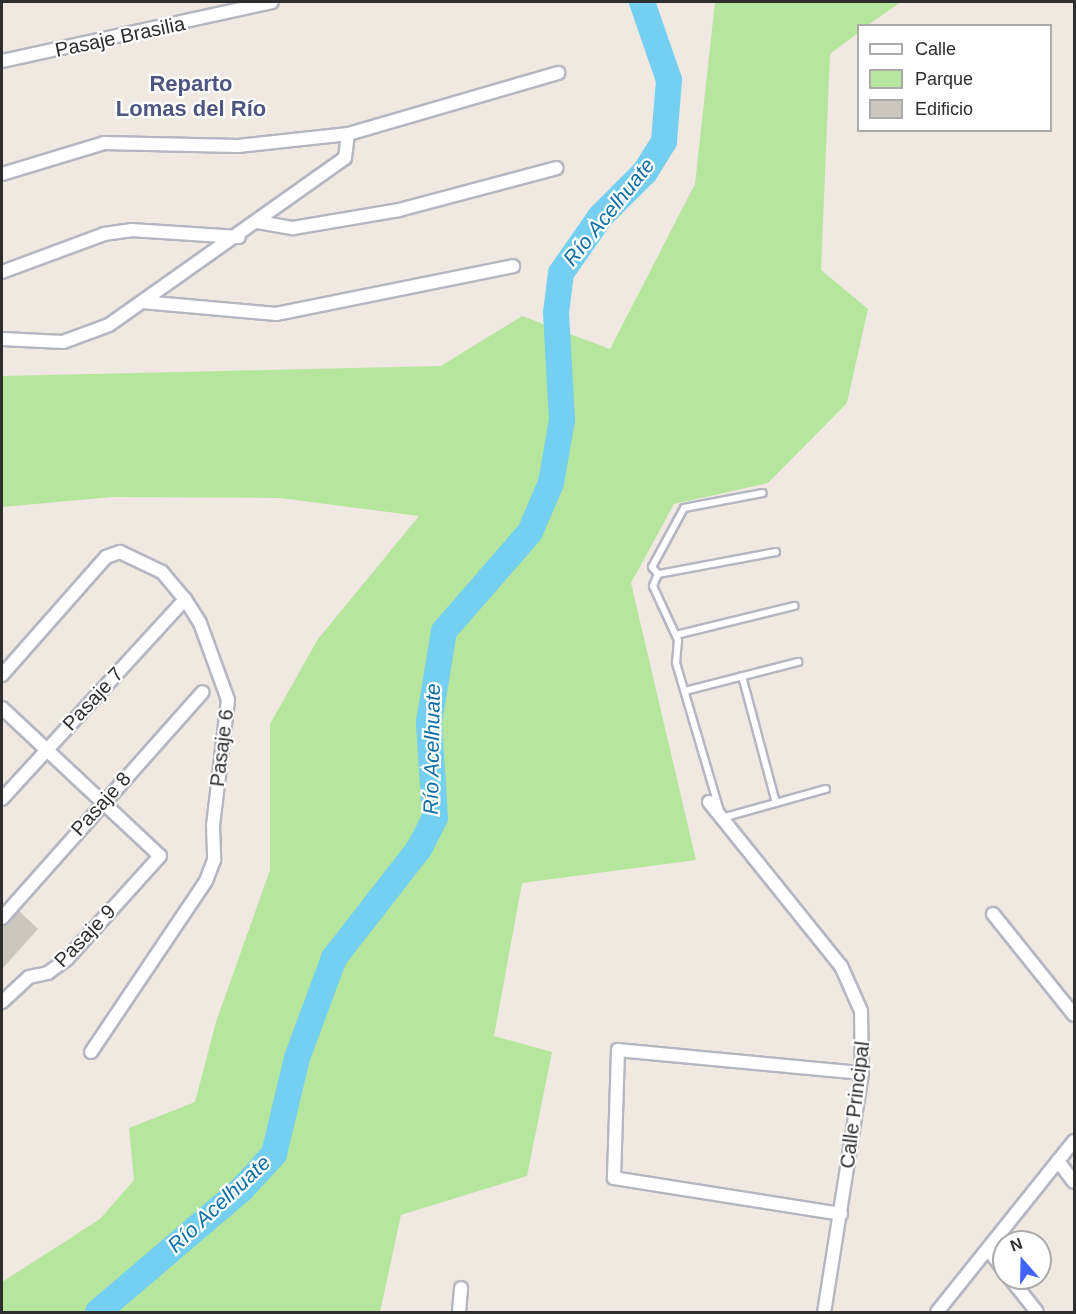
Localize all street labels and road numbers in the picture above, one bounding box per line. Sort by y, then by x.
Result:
street label: Pasaje Brasilia [53,12,187,62]
street label: Pasaje 7 [58,662,128,736]
street label: Pasaje 6 [205,708,239,788]
street label: Pasaje 8 [66,767,136,841]
street label: Pasaje 9 [49,900,121,972]
street label: Calle Principal [835,1040,875,1170]

